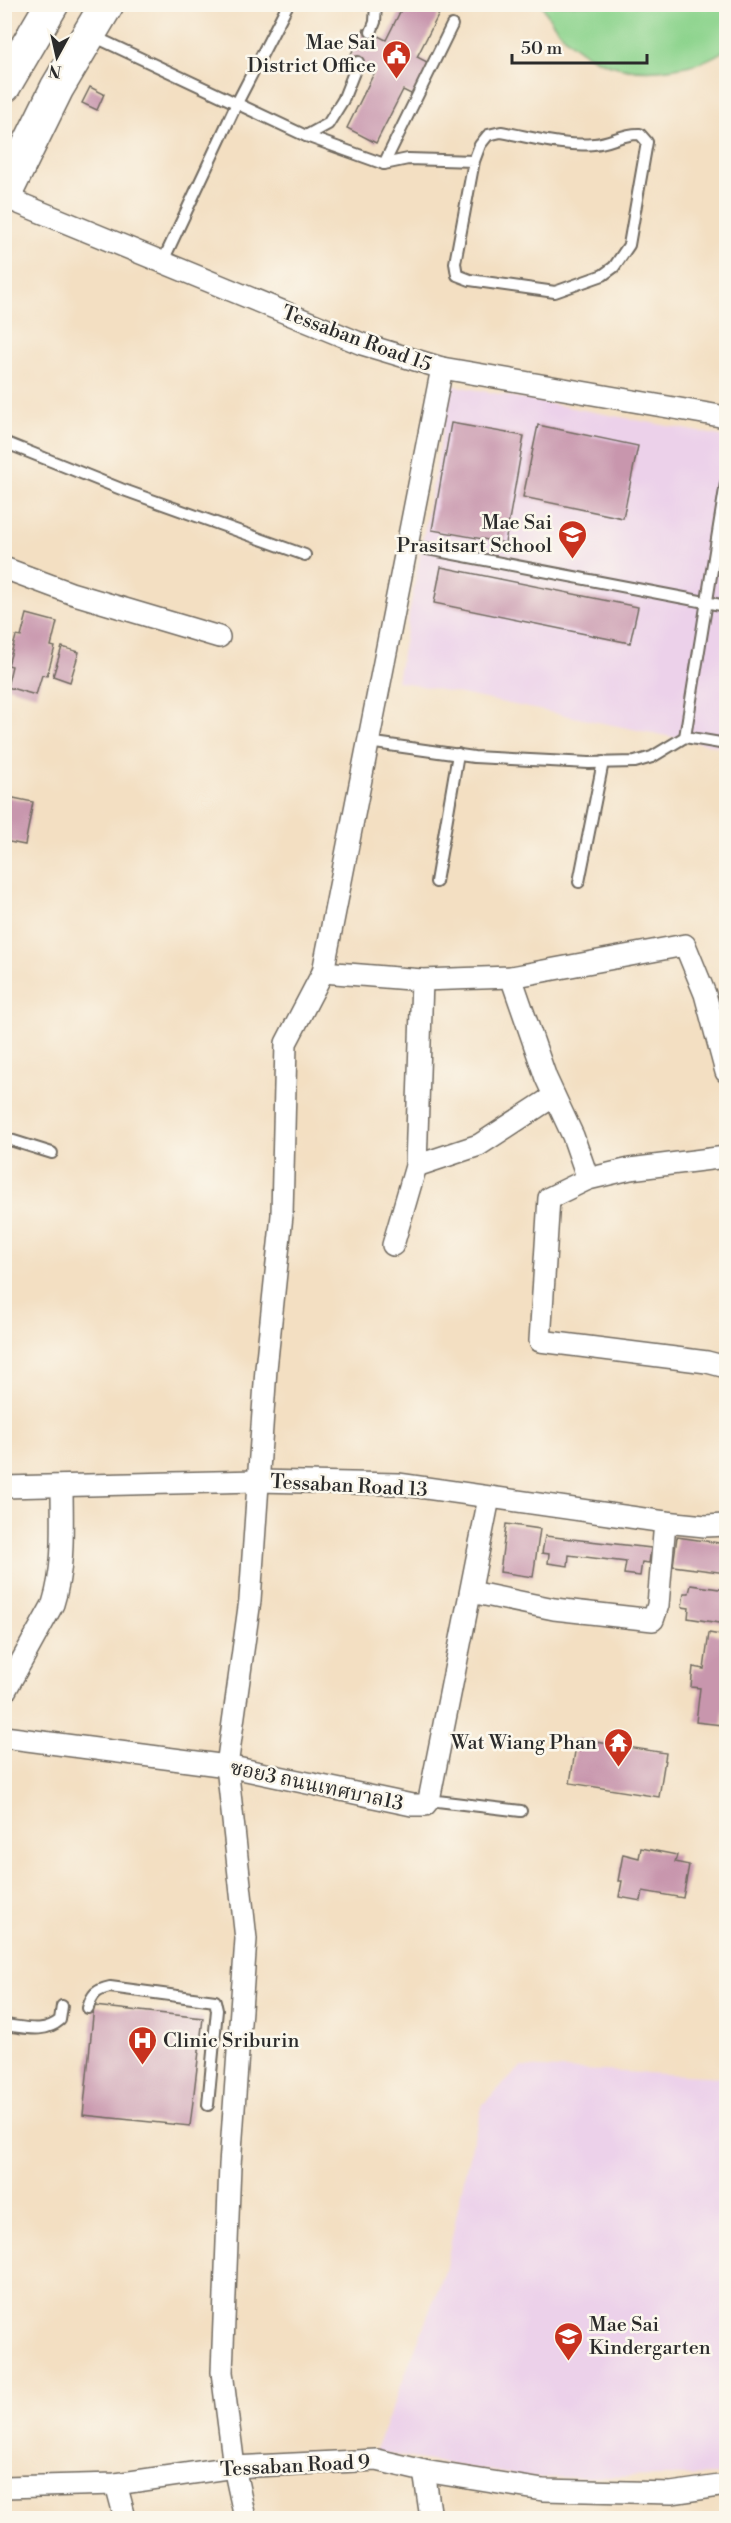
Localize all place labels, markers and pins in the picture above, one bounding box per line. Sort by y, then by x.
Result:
place label: Mae Sai District Office [247,31,376,79]
public building icon: Mae Sai District Office [381,38,413,80]
place label: Mae Sai Prasitsart School [396,511,552,559]
school or university icon: Mae Sai Prasitsart School [557,518,589,560]
temple icon: Wat Wiang Phan [602,1726,634,1768]
place label: Wat Wiang Phan [450,1731,597,1756]
hospital icon: Clinic Sriburin [126,2024,158,2066]
place label: Clinic Sriburin [163,2029,300,2054]
place label: Mae Sai Kindergarten [589,2313,711,2361]
school or university icon: Mae Sai Kindergarten [552,2320,584,2362]

